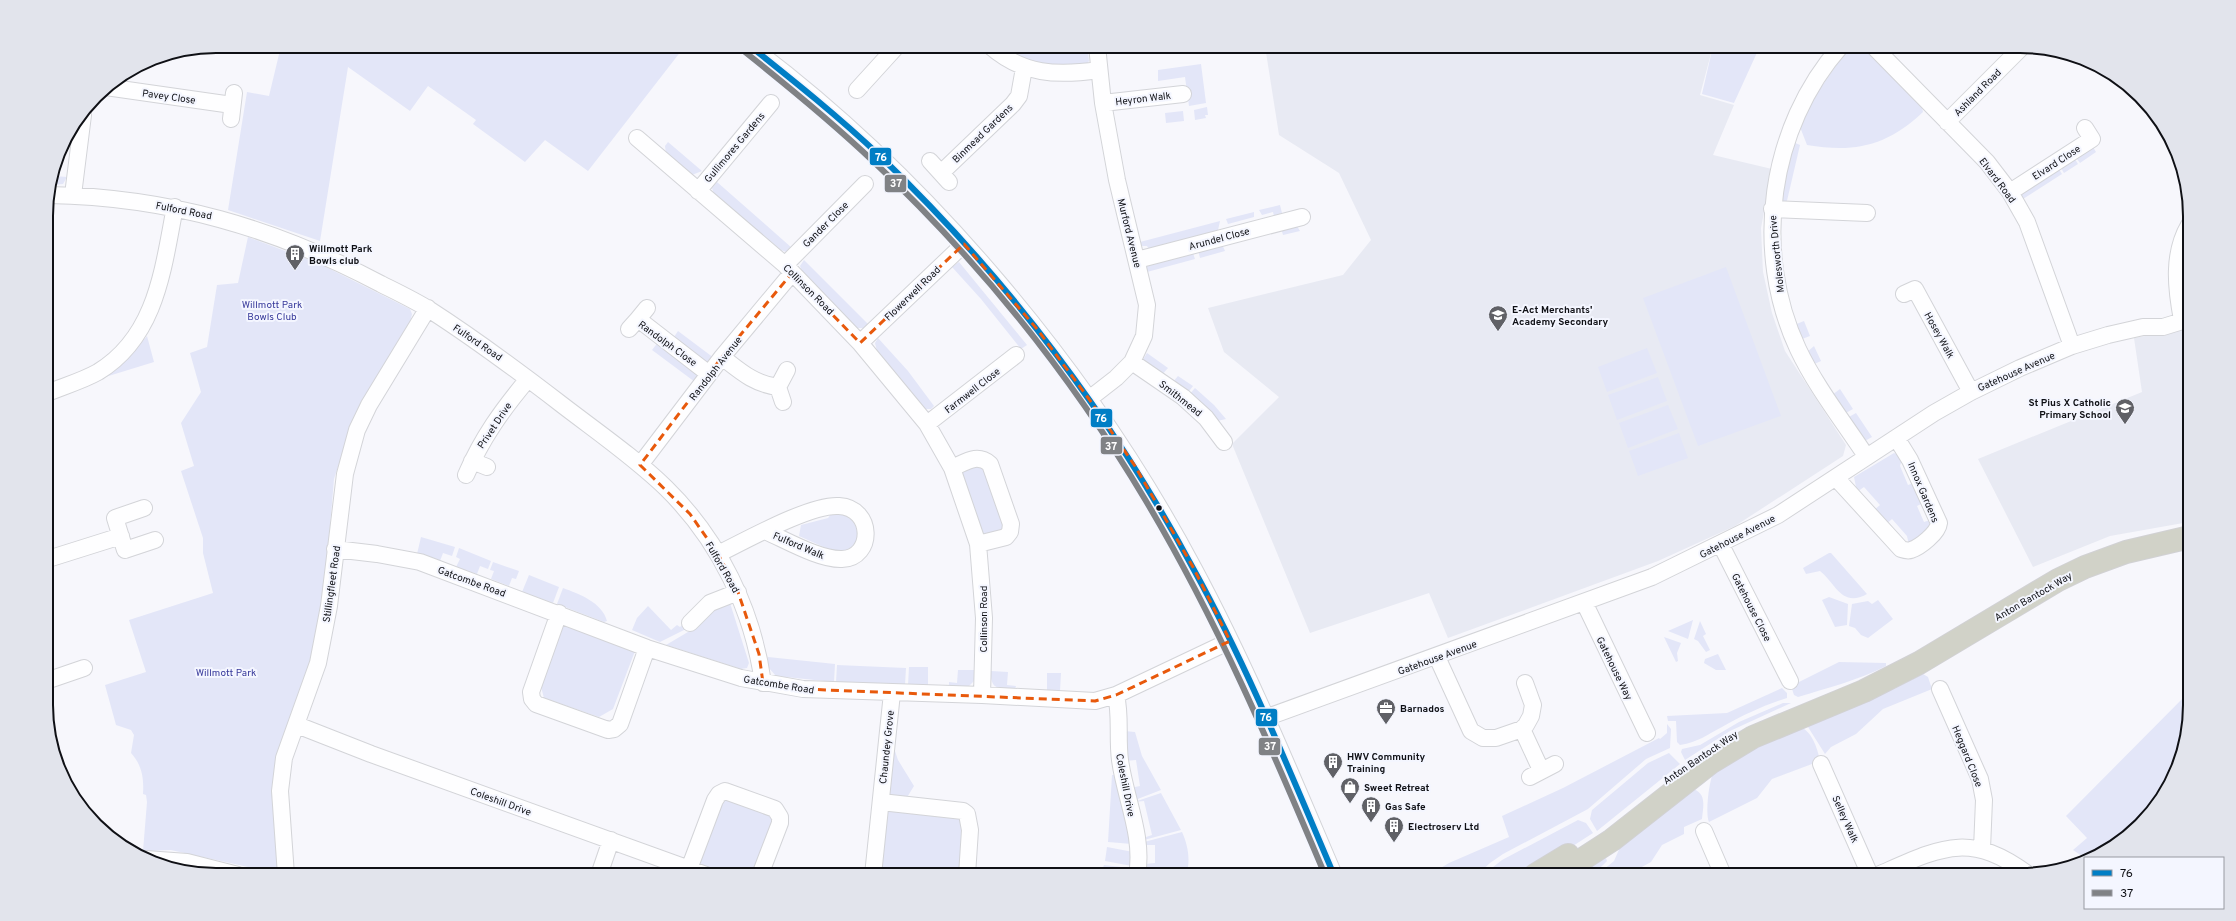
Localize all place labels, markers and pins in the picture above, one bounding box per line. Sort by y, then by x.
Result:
building icon: Willmott Park Bowls club [284,243,306,271]
place label: Willmott Park Bowls club [309,243,373,268]
school or university icon: E-Act Merchants' Academy Secondary [1487,304,1509,332]
place label: E-Act Merchants' Academy Secondary [1512,304,1609,329]
place label: St Pius X Catholic Primary School [2028,397,2111,422]
school or university icon: St Pius X Catholic Primary School [2114,397,2136,425]
unlabelled marker [1154,503,1164,513]
office icon: Barnados [1375,697,1397,725]
place label: Barnados [1400,703,1445,716]
building icon: HWV Community Training [1322,751,1344,779]
place label: HWV Community Training [1347,751,1425,776]
shop icon: Sweet Retreat [1339,776,1361,804]
place label: Sweet Retreat [1364,782,1429,795]
building icon: Gas Safe [1360,795,1382,823]
place label: Gas Safe [1385,801,1426,814]
building icon: Electroserv Ltd [1383,815,1405,843]
place label: Electroserv Ltd [1408,821,1479,834]

